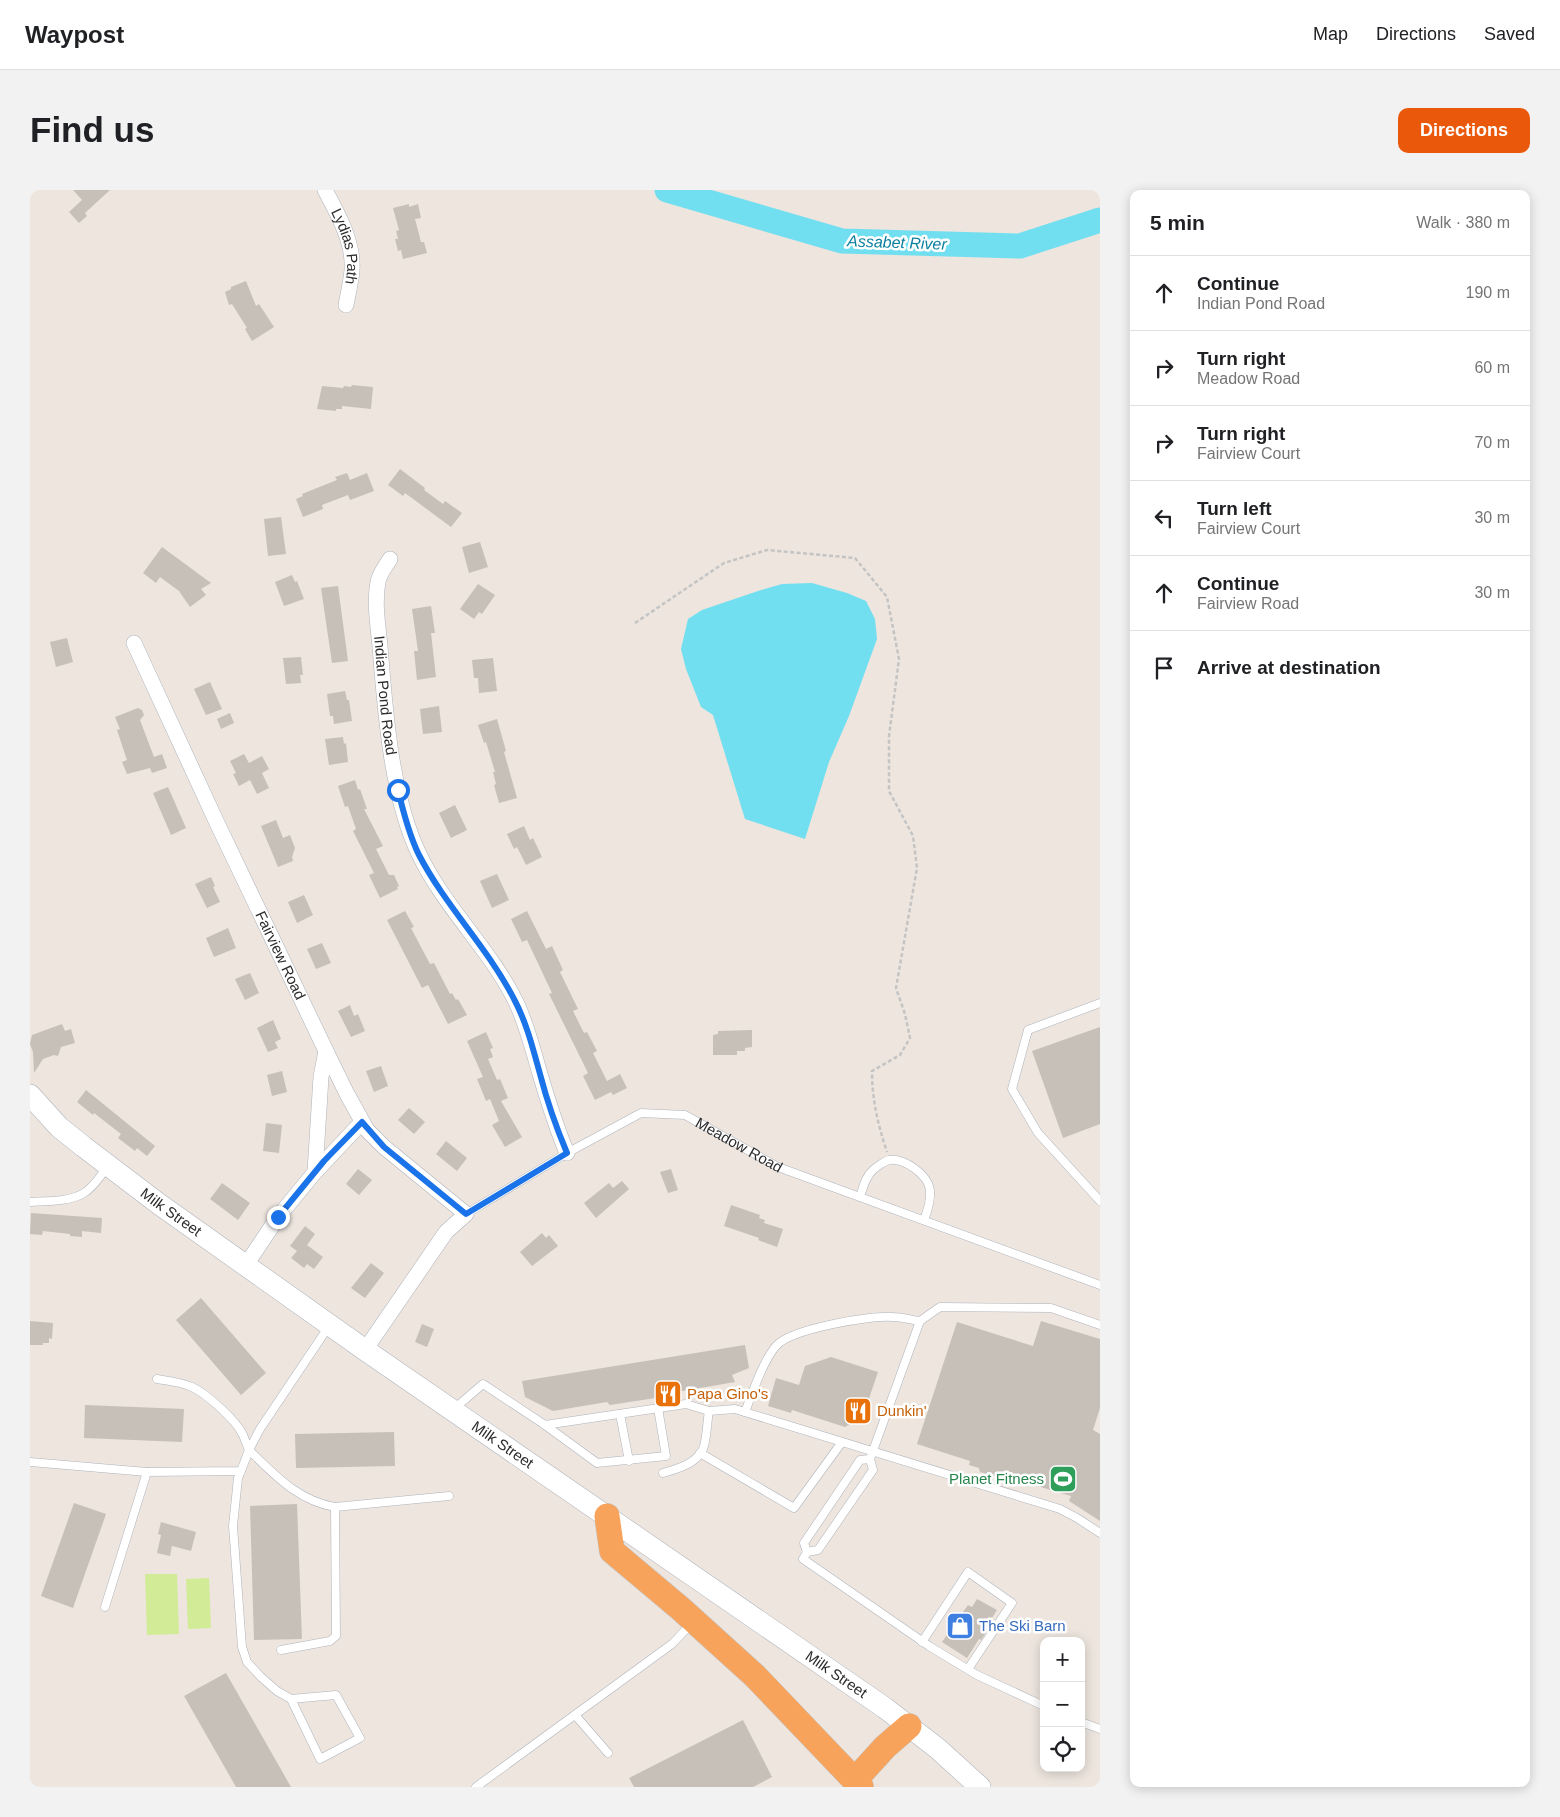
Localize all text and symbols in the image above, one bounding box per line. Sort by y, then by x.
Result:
text: Waypost [25,21,124,48]
text: Map [1313,24,1348,44]
text: Directions [1376,24,1456,44]
text: Saved [1484,24,1535,44]
button: Directions [1398,108,1530,153]
text: Find us [30,110,154,149]
street label: Lydias Path [328,206,361,286]
text: 5 min [1150,211,1205,234]
text: Walk · 380 m [1416,214,1510,231]
water label: Assabet River [846,232,948,253]
text: Continue [1197,273,1279,294]
icon: ahead [1150,279,1178,307]
text: 190 m [1466,284,1510,301]
text: Indian Pond Road [1197,295,1325,312]
text: Turn right [1197,348,1285,369]
icon: right [1150,354,1178,382]
text: 60 m [1474,359,1510,376]
text: Meadow Road [1197,370,1300,387]
text: Turn right [1197,423,1285,444]
icon: right [1150,429,1178,457]
text: 70 m [1474,434,1510,451]
text: Fairview Court [1197,445,1300,462]
text: Turn left [1197,498,1272,519]
icon: left [1150,504,1178,532]
text: 30 m [1474,509,1510,526]
text: Fairview Court [1197,520,1300,537]
text: Continue [1197,573,1279,594]
icon: ahead [1150,579,1178,607]
text: 30 m [1474,584,1510,601]
text: Fairview Road [1197,595,1299,612]
street label: Indian Pond Road [371,635,400,756]
icon: arrive [1150,654,1178,682]
text: Arrive at destination [1197,657,1381,678]
route start [387,779,410,802]
street label: Fairview Road [252,908,309,1002]
street label: Meadow Road [693,1114,786,1176]
street label: Milk Street [138,1184,206,1240]
route end [267,1206,290,1229]
restaurant icon: Papa Gino's [653,1379,683,1409]
place label: Papa Gino's [687,1385,768,1402]
restaurant icon: Dunkin' [843,1396,873,1426]
place label: Dunkin' [877,1402,927,1419]
street label: Milk Street [469,1417,538,1472]
sports icon: Planet Fitness [1048,1464,1078,1494]
place label: Planet Fitness [949,1470,1044,1487]
shop icon: The Ski Barn [945,1611,975,1641]
place label: The Ski Barn [979,1617,1066,1634]
map controls [1040,1637,1085,1772]
button: + [1040,1637,1085,1682]
street label: Milk Street [802,1647,871,1702]
button: − [1040,1682,1085,1727]
button: locate [1040,1727,1085,1772]

